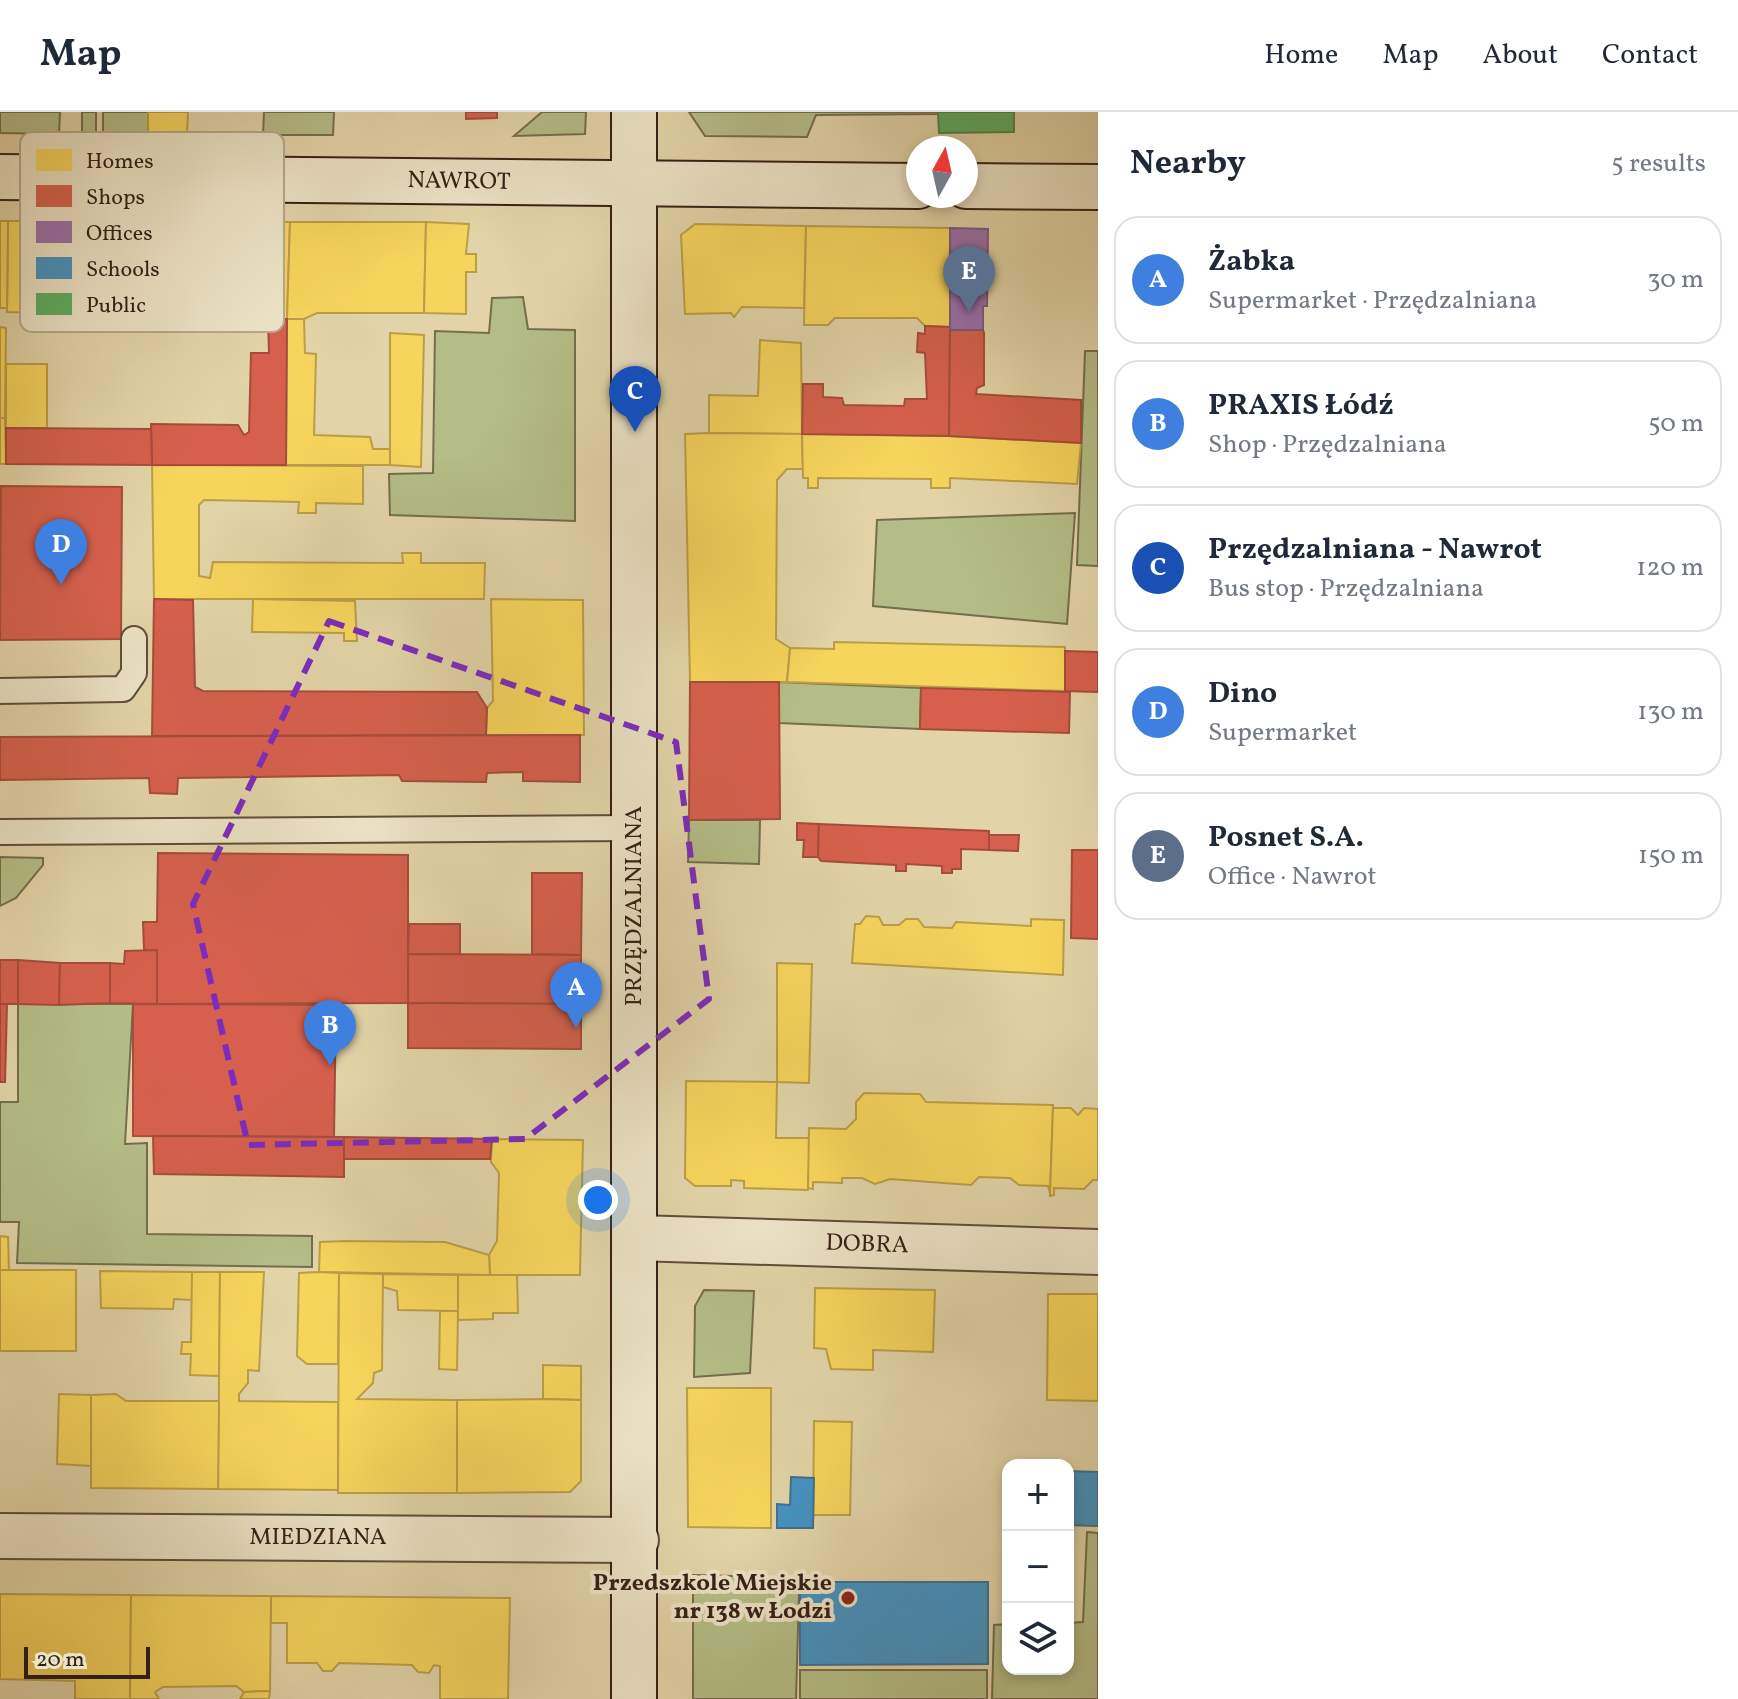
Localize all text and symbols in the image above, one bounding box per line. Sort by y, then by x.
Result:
text: Map [40,29,121,82]
text: Home [1264,36,1338,75]
text: Map [1382,36,1438,75]
text: About [1482,36,1558,75]
text: Contact [1602,36,1698,75]
legend [20,132,284,332]
north arrow [906,136,978,208]
text: Nearby [1130,141,1246,188]
text: 5 results [1611,146,1706,182]
text: Homes [86,147,154,178]
street label: NAWROT [407,164,511,200]
text: Shops [86,183,145,214]
text: Offices [86,219,153,250]
text: Żabka [1208,241,1295,283]
pin: E [943,246,995,312]
text: Schools [86,255,160,286]
text: A [1149,262,1167,298]
text: 30 m [1647,262,1704,298]
text: Supermarket · Przędzalniana [1208,283,1537,319]
text: Public [86,291,146,322]
pin: C [609,366,661,432]
text: PRAXIS Łódź [1208,385,1394,427]
text: B [1149,406,1167,442]
text: 50 m [1648,406,1704,442]
text: Shop · Przędzalniana [1208,427,1447,463]
pin: D [35,519,87,585]
text: Przędzalniana - Nawrot [1208,529,1542,571]
text: C [1150,550,1166,586]
text: 120 m [1636,550,1704,586]
text: Bus stop · Przędzalniana [1208,571,1484,607]
text: Dino [1208,673,1277,715]
text: D [1148,694,1168,730]
text: 130 m [1637,694,1704,730]
text: Supermarket [1208,715,1357,751]
street label: PRZĘDZALNIANA [618,806,652,1006]
text: Posnet S.A. [1208,817,1364,859]
text: E [1150,838,1166,874]
text: 150 m [1638,838,1704,874]
text: Office · Nawrot [1208,859,1377,895]
pin: A [550,962,602,1028]
pin: B [304,1000,356,1066]
your location [578,1180,618,1220]
street label: DOBRA [825,1227,909,1263]
map controls [1002,1459,1074,1675]
button: + [1002,1459,1074,1531]
street label: MIEDZIANA [249,1521,387,1555]
button: − [1002,1531,1074,1603]
place label: Przedszkole Miejskie nr 138 w Łodzi [593,1567,832,1629]
marker: Przedszkole Miejskie nr 138 w Łodzi [839,1589,857,1607]
button: layers [1002,1603,1074,1675]
scale bar [24,1643,150,1679]
text: 20 m [36,1645,85,1676]

